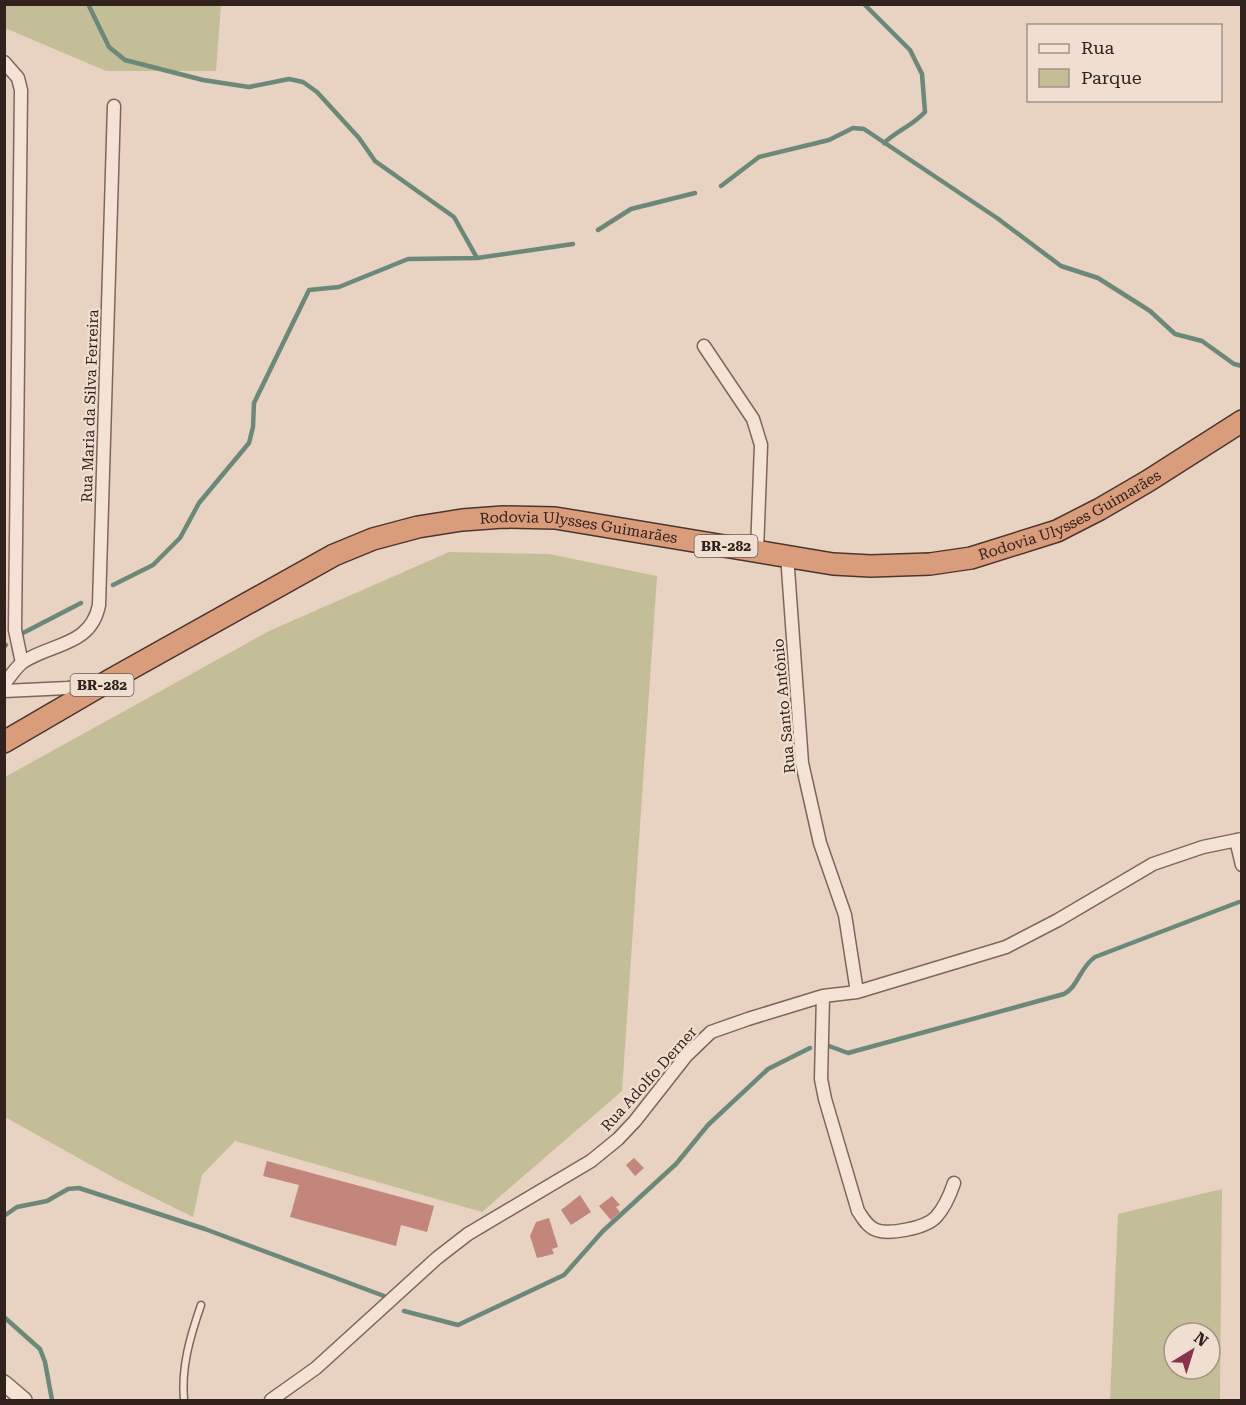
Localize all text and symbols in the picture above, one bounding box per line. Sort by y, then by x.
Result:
legend [1027,24,1222,102]
text: Rua [1081,37,1114,58]
text: Parque [1081,67,1142,88]
street label: Rua Maria da Silva Ferreira [78,309,102,503]
street label: Rodovia Ulysses Guimarães [976,466,1164,564]
street label: Rodovia Ulysses Guimarães [479,508,679,547]
road number: BR-282 [694,535,758,557]
street label: Rua Santo Antônio [769,638,799,774]
road number: BR-282 [70,674,134,696]
street label: Rua Adolfo Derner [597,1023,701,1135]
north arrow [1162,1321,1222,1381]
text: N [1190,1328,1212,1351]

